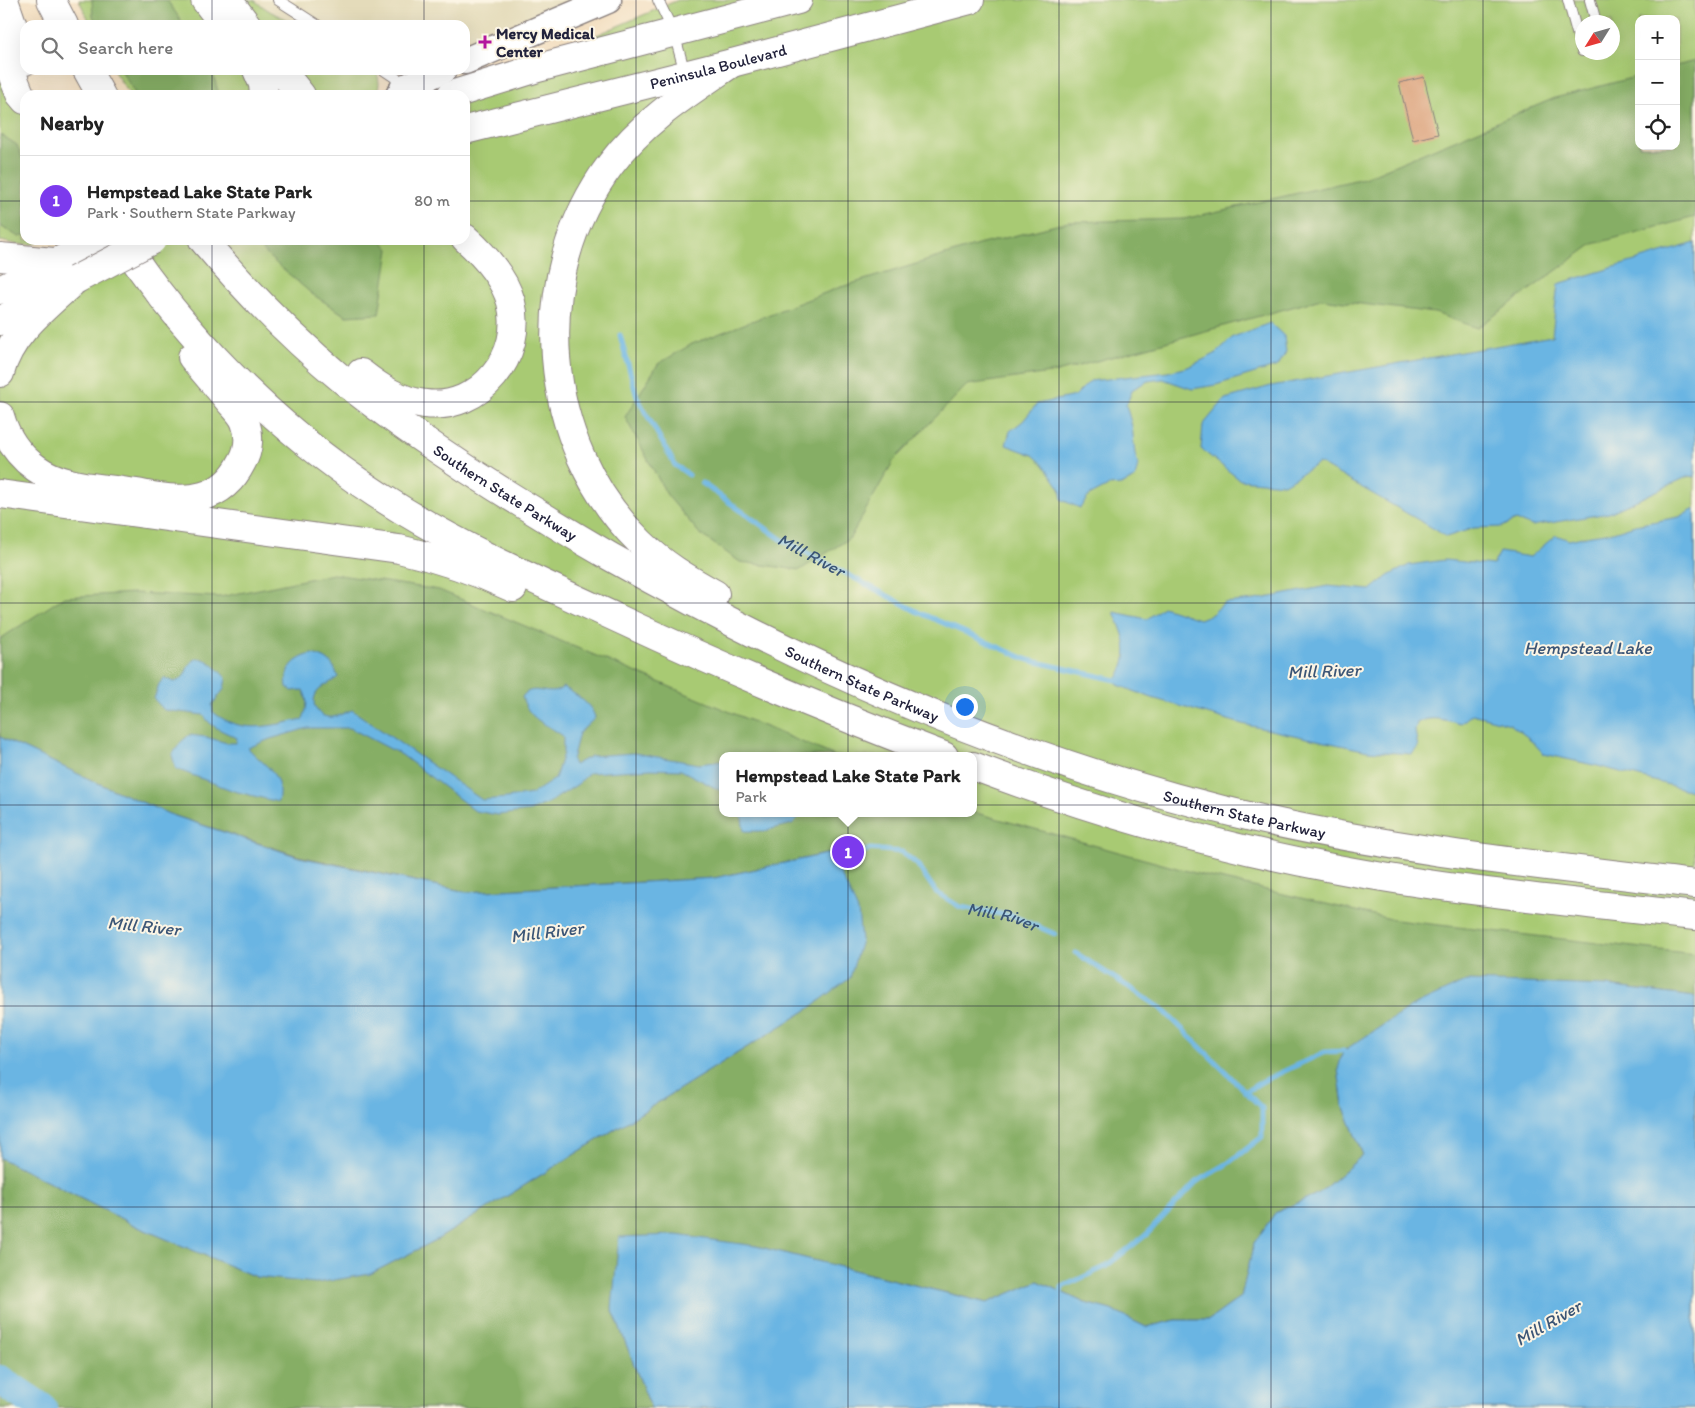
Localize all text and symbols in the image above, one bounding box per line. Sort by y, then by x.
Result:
north arrow [1575,15,1620,60]
map controls [1635,15,1680,150]
button: + [1635,15,1680,60]
search box [20,20,470,75]
place label: Mercy Medical Center [496,24,595,61]
icon: search [38,34,66,62]
marker: Mercy Medical Center [478,35,492,49]
text: Search here [78,36,173,59]
street label: Peninsula Boulevard [648,40,789,93]
button: − [1635,60,1680,105]
button: locate [1635,105,1680,150]
text: Nearby [40,110,104,135]
text: Hempstead Lake State Park [87,180,312,203]
text: 1 [52,191,60,210]
text: 80 m [414,191,450,210]
text: Park · Southern State Parkway [87,203,295,222]
street label: Southern State Parkway [430,440,581,545]
water label: Mill River [774,528,850,583]
water label: Hempstead Lake [1524,637,1653,659]
street label: Southern State Parkway [782,641,942,726]
water label: Mill River [1287,659,1363,683]
your location [952,694,978,720]
popup [719,752,977,817]
text: Hempstead Lake State Park [735,764,961,787]
street label: Southern State Parkway [1161,786,1328,843]
text: Park [735,787,767,806]
pin: 1 [832,833,864,871]
water label: Mill River [965,897,1044,937]
water label: Mill River [107,911,183,941]
water label: Mill River [509,916,586,947]
water label: Mill River [1511,1294,1587,1351]

